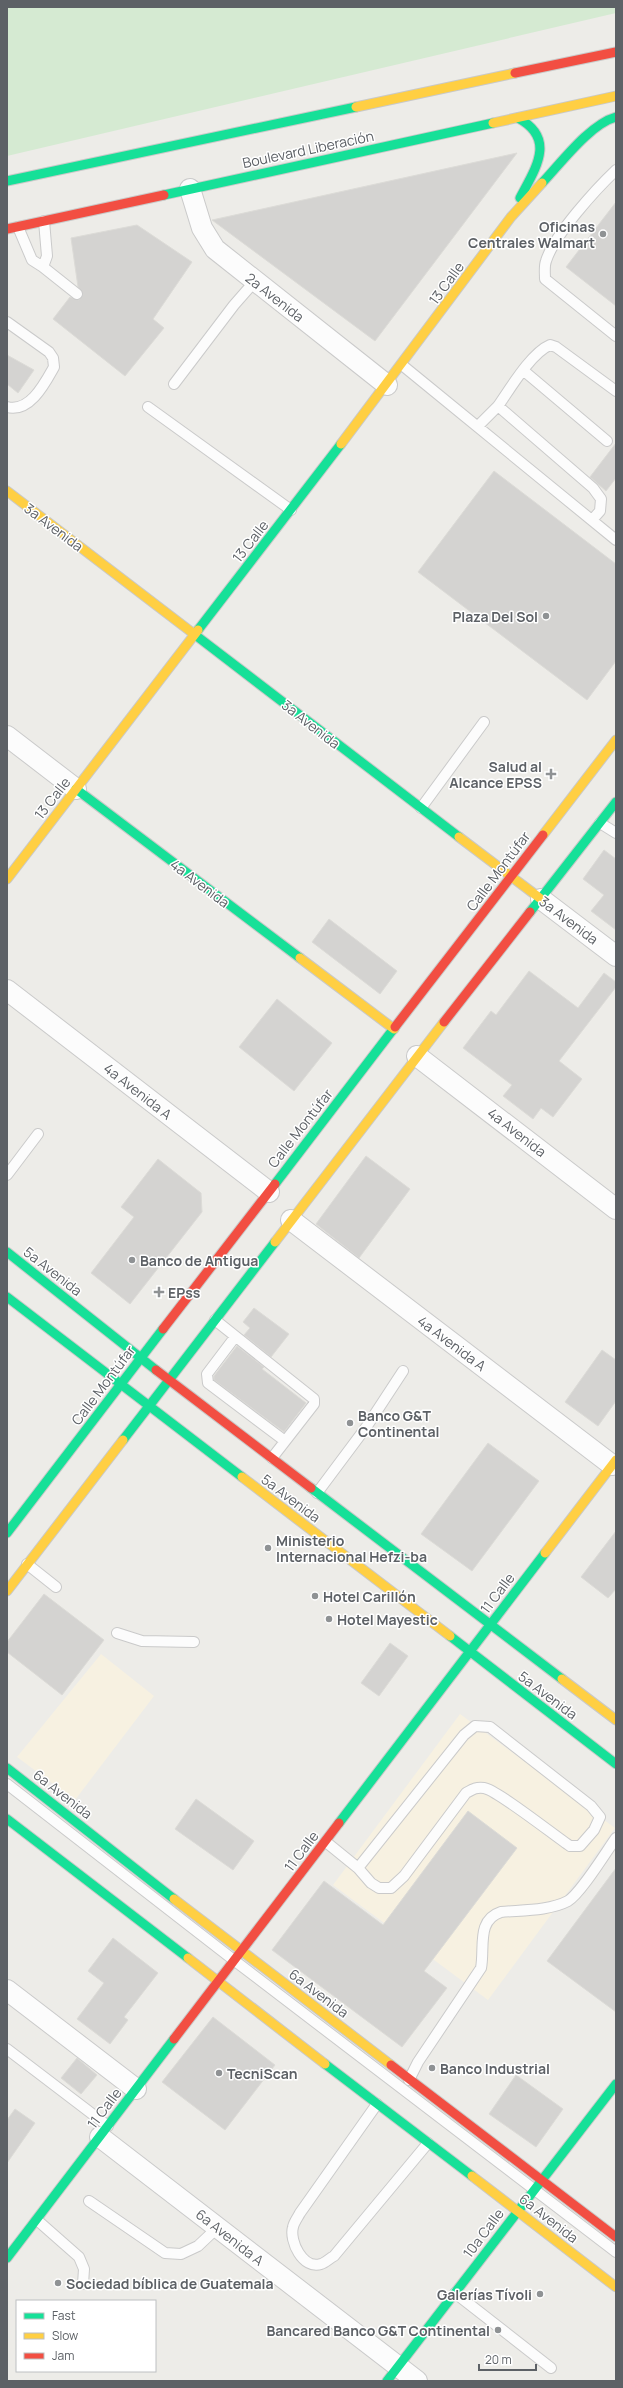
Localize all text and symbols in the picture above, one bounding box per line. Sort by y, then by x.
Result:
street label: Boulevard Liberación [241,126,375,172]
place label: Oficinas Centrales Walmart [468,217,595,252]
marker: Oficinas Centrales Walmart [598,229,608,239]
street label: 13 Calle [424,258,468,308]
street label: 2a Avenida [242,268,308,326]
street label: 3a Avenida [21,499,87,555]
street label: 13 Calle [228,516,272,566]
place label: Plaza Del Sol [452,607,538,626]
marker: Plaza Del Sol [541,611,551,621]
street label: 3a Avenida [278,695,344,753]
place label: Salud al Alcance EPSS [449,757,542,792]
marker: Salud al Alcance EPSS [545,768,557,780]
street label: 13 Calle [30,773,74,823]
street label: Calle Montúfar [462,827,534,915]
street label: 4a Avenida [166,854,234,912]
street label: 3a Avenida [536,892,602,948]
street label: 4a Avenida A [100,1058,176,1124]
street label: Calle Montúfar [263,1085,337,1171]
street label: 4a Avenida [484,1103,550,1161]
street label: 5a Avenida [20,1242,86,1300]
place label: Banco de Antigua [140,1251,258,1270]
marker: Banco de Antigua [127,1255,137,1265]
place label: EPss [168,1283,201,1302]
marker: EPss [153,1286,165,1298]
street label: 4a Avenida A [414,1311,490,1375]
street label: Calle Montúfar [67,1341,139,1429]
place label: Banco G&T Continental [358,1406,439,1441]
marker: Banco G&T Continental [345,1418,355,1428]
street label: 5a Avenida [258,1470,324,1526]
place label: Ministerio Internacional Hefzi-ba [276,1531,427,1566]
marker: Ministerio Internacional Hefzi-ba [263,1543,273,1553]
street label: 11 Calle [475,1569,519,1617]
place label: Hotel Carillón [323,1587,416,1606]
marker: Hotel Carillón [310,1591,320,1601]
place label: Hotel Mayestic [337,1610,438,1629]
marker: Hotel Mayestic [324,1614,334,1624]
street label: 5a Avenida [515,1667,581,1723]
street label: 6a Avenida [30,1765,96,1823]
street label: 11 Calle [279,1827,323,1875]
street label: 6a Avenida [285,1964,353,2022]
place label: Banco Industrial [440,2059,550,2078]
marker: Banco Industrial [427,2063,437,2073]
place label: TecniScan [227,2064,298,2083]
marker: TecniScan [214,2068,224,2078]
street label: 11 Calle [82,2084,126,2132]
street label: 6a Avenida [516,2189,582,2247]
street label: 6a Avenida A [192,2204,268,2270]
street label: 10a Calle [458,2204,508,2262]
place label: Sociedad bíblica de Guatemala [66,2274,274,2293]
marker: Sociedad bíblica de Guatemala [53,2278,63,2288]
place label: Galerías Tívoli [437,2285,532,2304]
marker: Galerías Tívoli [535,2289,545,2299]
legend [16,2300,156,2372]
text: Fast [52,2307,76,2324]
place label: Bancared Banco G&T Continental [266,2321,490,2340]
marker: Bancared Banco G&T Continental [493,2325,503,2335]
text: Slow [52,2327,78,2344]
scale bar [479,2346,536,2372]
text: Jam [52,2347,74,2364]
text: 20 m [485,2351,512,2368]

